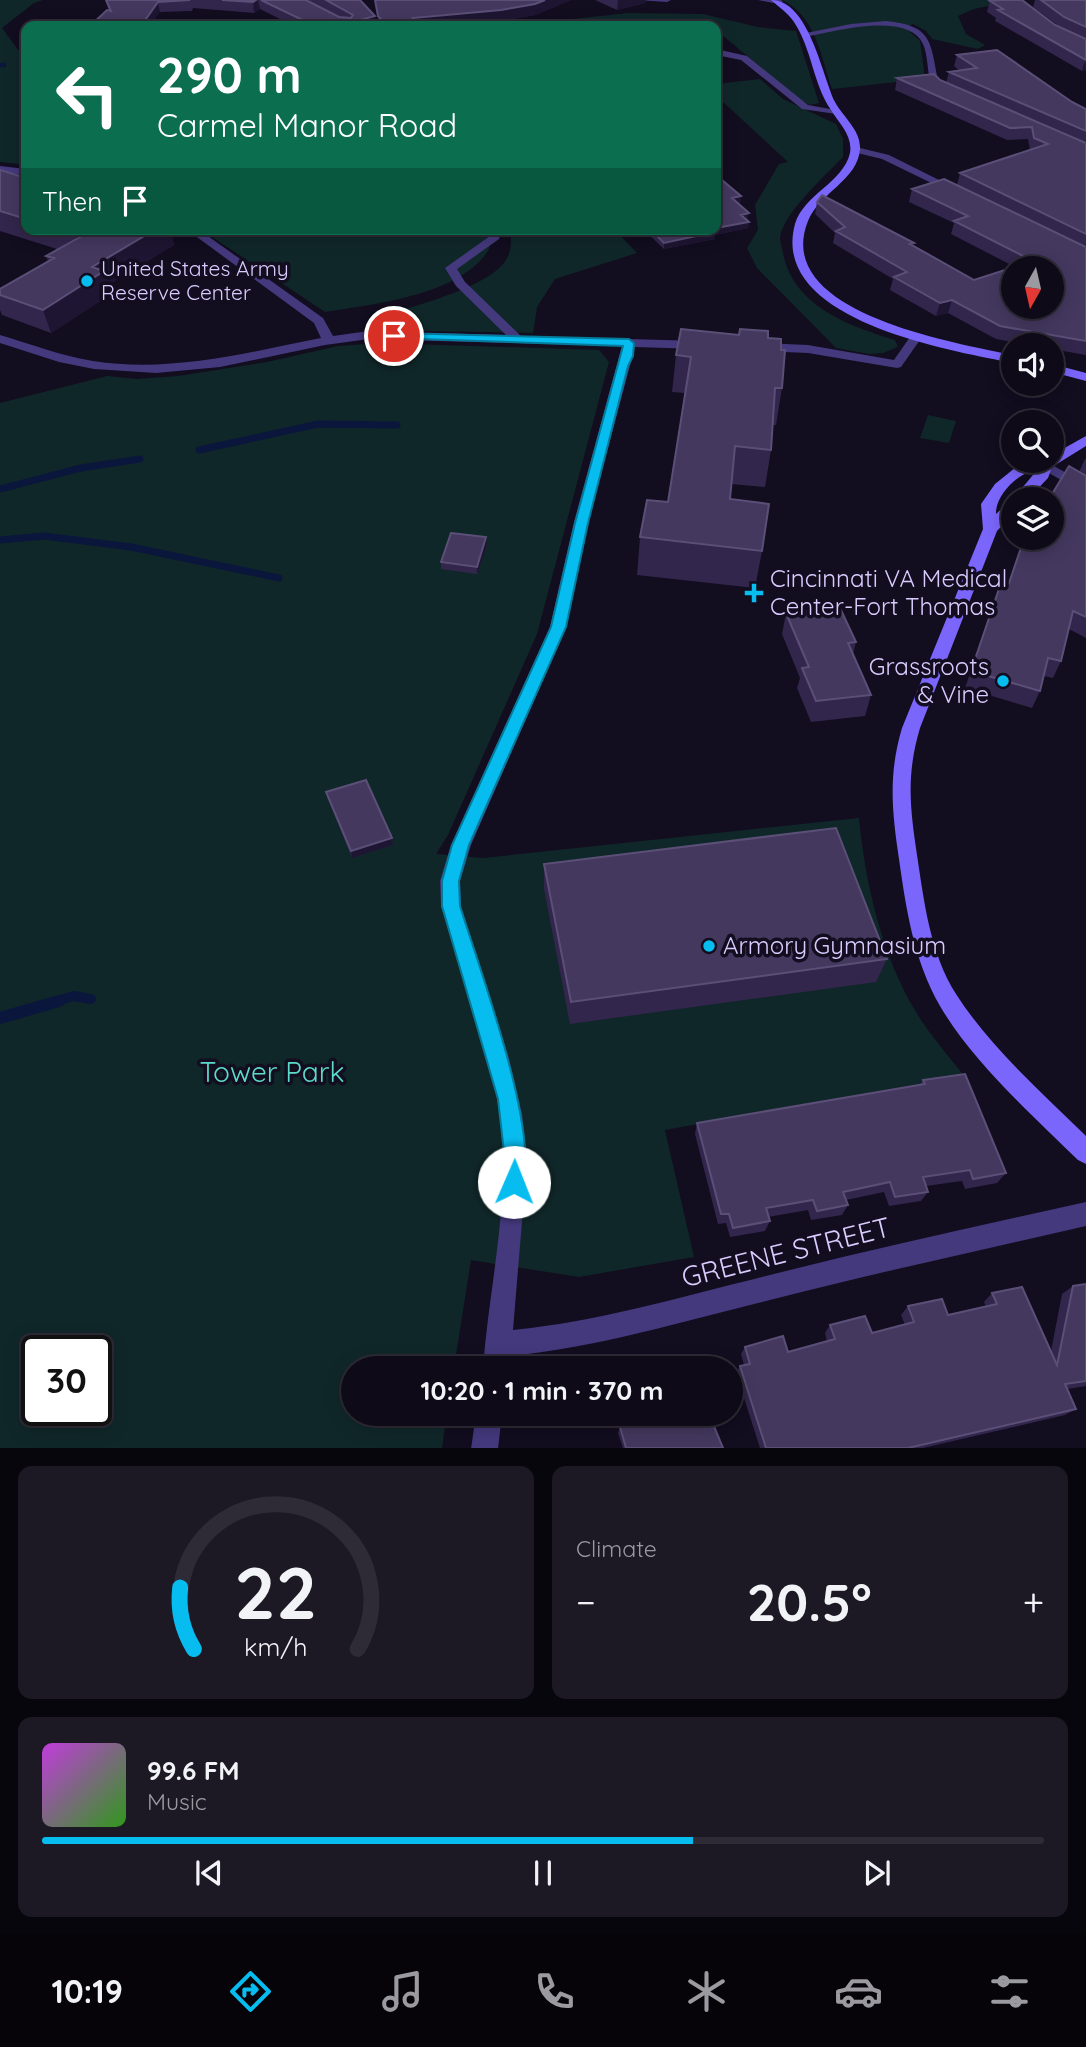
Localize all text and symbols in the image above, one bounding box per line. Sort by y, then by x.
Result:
text: 290 m [157,44,302,105]
icon: left [42,49,133,140]
text: Carmel Manor Road [157,105,457,145]
icon: arrive [116,182,154,220]
text: Then [42,185,102,218]
place label: United States Army Reserve Center [101,255,289,305]
north arrow [1001,256,1064,318]
map controls [1001,256,1064,550]
marker: United States Army Reserve Center [79,273,95,289]
pin [364,306,424,366]
icon: arrive [375,317,413,355]
button: sound [1001,333,1064,396]
button: search [1001,410,1064,473]
button: layers [1001,487,1064,550]
place label: Cincinnati VA Medical Center-Fort Thomas [770,563,1007,621]
marker: Cincinnati VA Medical Center-Fort Thomas [744,583,764,603]
place label: Grassroots & Vine [869,651,989,709]
marker: Grassroots & Vine [995,673,1011,689]
place label: Armory Gymnasium [723,930,946,960]
marker: Armory Gymnasium [701,938,717,954]
park label: Tower Park [199,1054,345,1089]
position arrow [477,1145,551,1219]
street label: GREENE STREET [678,1209,894,1294]
speed limit sign: 30 [21,1335,112,1426]
text: 10:20 · 1 min · 370 m [420,1374,664,1407]
text: Climate [576,1534,657,1563]
text: 22 [235,1546,317,1637]
text: 20.5° [747,1569,872,1634]
text: − [576,1578,596,1626]
text: + [1023,1578,1044,1626]
text: km/h [244,1630,308,1661]
text: 99.6 FM [147,1754,240,1787]
text: Music [147,1787,207,1816]
icon: previous [190,1854,228,1892]
icon: pause [524,1854,562,1892]
icon: next [858,1854,896,1892]
icon: directions [226,1967,275,2016]
icon: music [378,1967,427,2016]
icon: phone [530,1967,579,2016]
icon: climate [682,1967,731,2016]
icon: car [834,1967,883,2016]
icon: filters [985,1967,1034,2016]
text: 10:19 [51,1971,123,2011]

